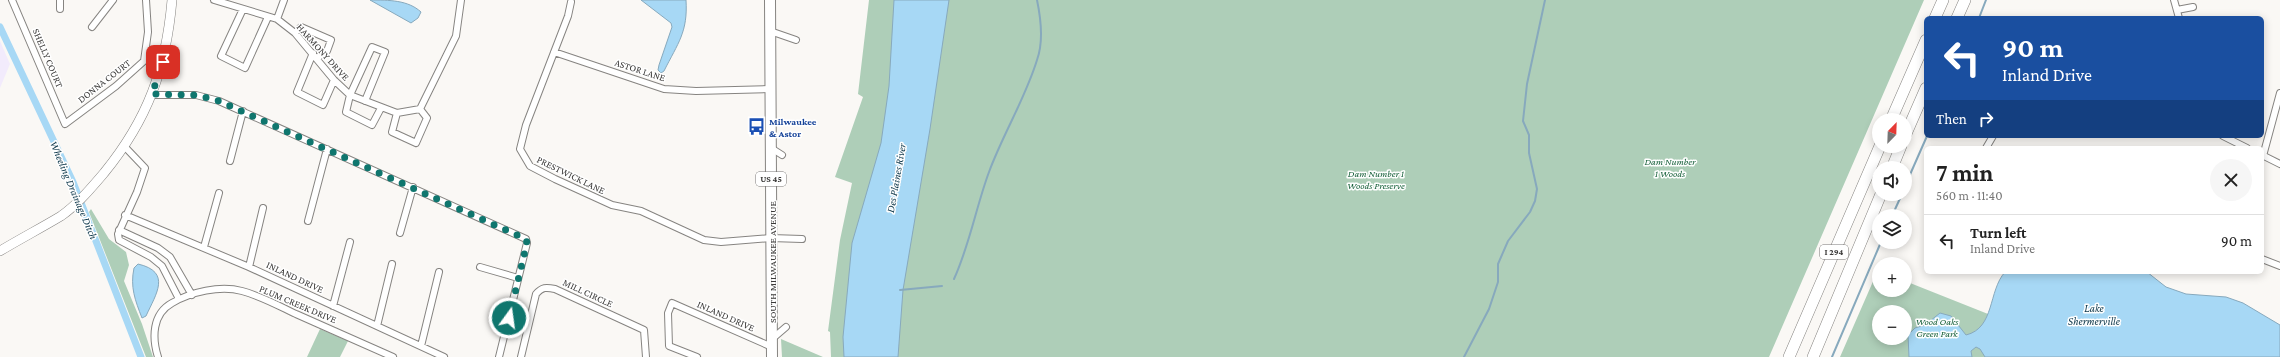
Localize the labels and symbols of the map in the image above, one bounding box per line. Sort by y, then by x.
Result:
street label: HARMONY DRIVE [295,21,352,83]
street label: SHELLY COURT [31,27,66,90]
pin [146,45,180,79]
street label: DONNA COURT [75,57,133,105]
street label: ASTOR LANE [613,57,667,84]
north arrow [1872,113,1912,153]
place label: Milwaukee & Astor [769,116,817,139]
bus stop icon: Milwaukee & Astor [746,117,766,137]
water label: Wheeling Drainage Ditch [47,139,100,241]
water label: Des Plaines River [884,141,908,214]
street label: PRESTWICK LANE [535,154,607,197]
park label: Dam Number 1 Woods [1644,156,1696,179]
park label: Dam Number 1 Woods Preserve [1347,168,1405,191]
road number: US 45 [756,172,786,186]
street label: SOUTH MILWAUKEE AVENUE [767,200,778,323]
road number: I 294 [1820,245,1848,259]
street label: INLAND DRIVE [265,259,326,295]
street label: MILL CIRCLE [561,277,615,310]
street label: PLUM CREEK DRIVE [258,283,339,325]
position arrow [488,297,530,339]
street label: INLAND DRIVE [696,298,757,334]
water label: Lake Shermerville [2068,302,2121,327]
park label: Wood Oaks Green Park [1916,316,1959,339]

